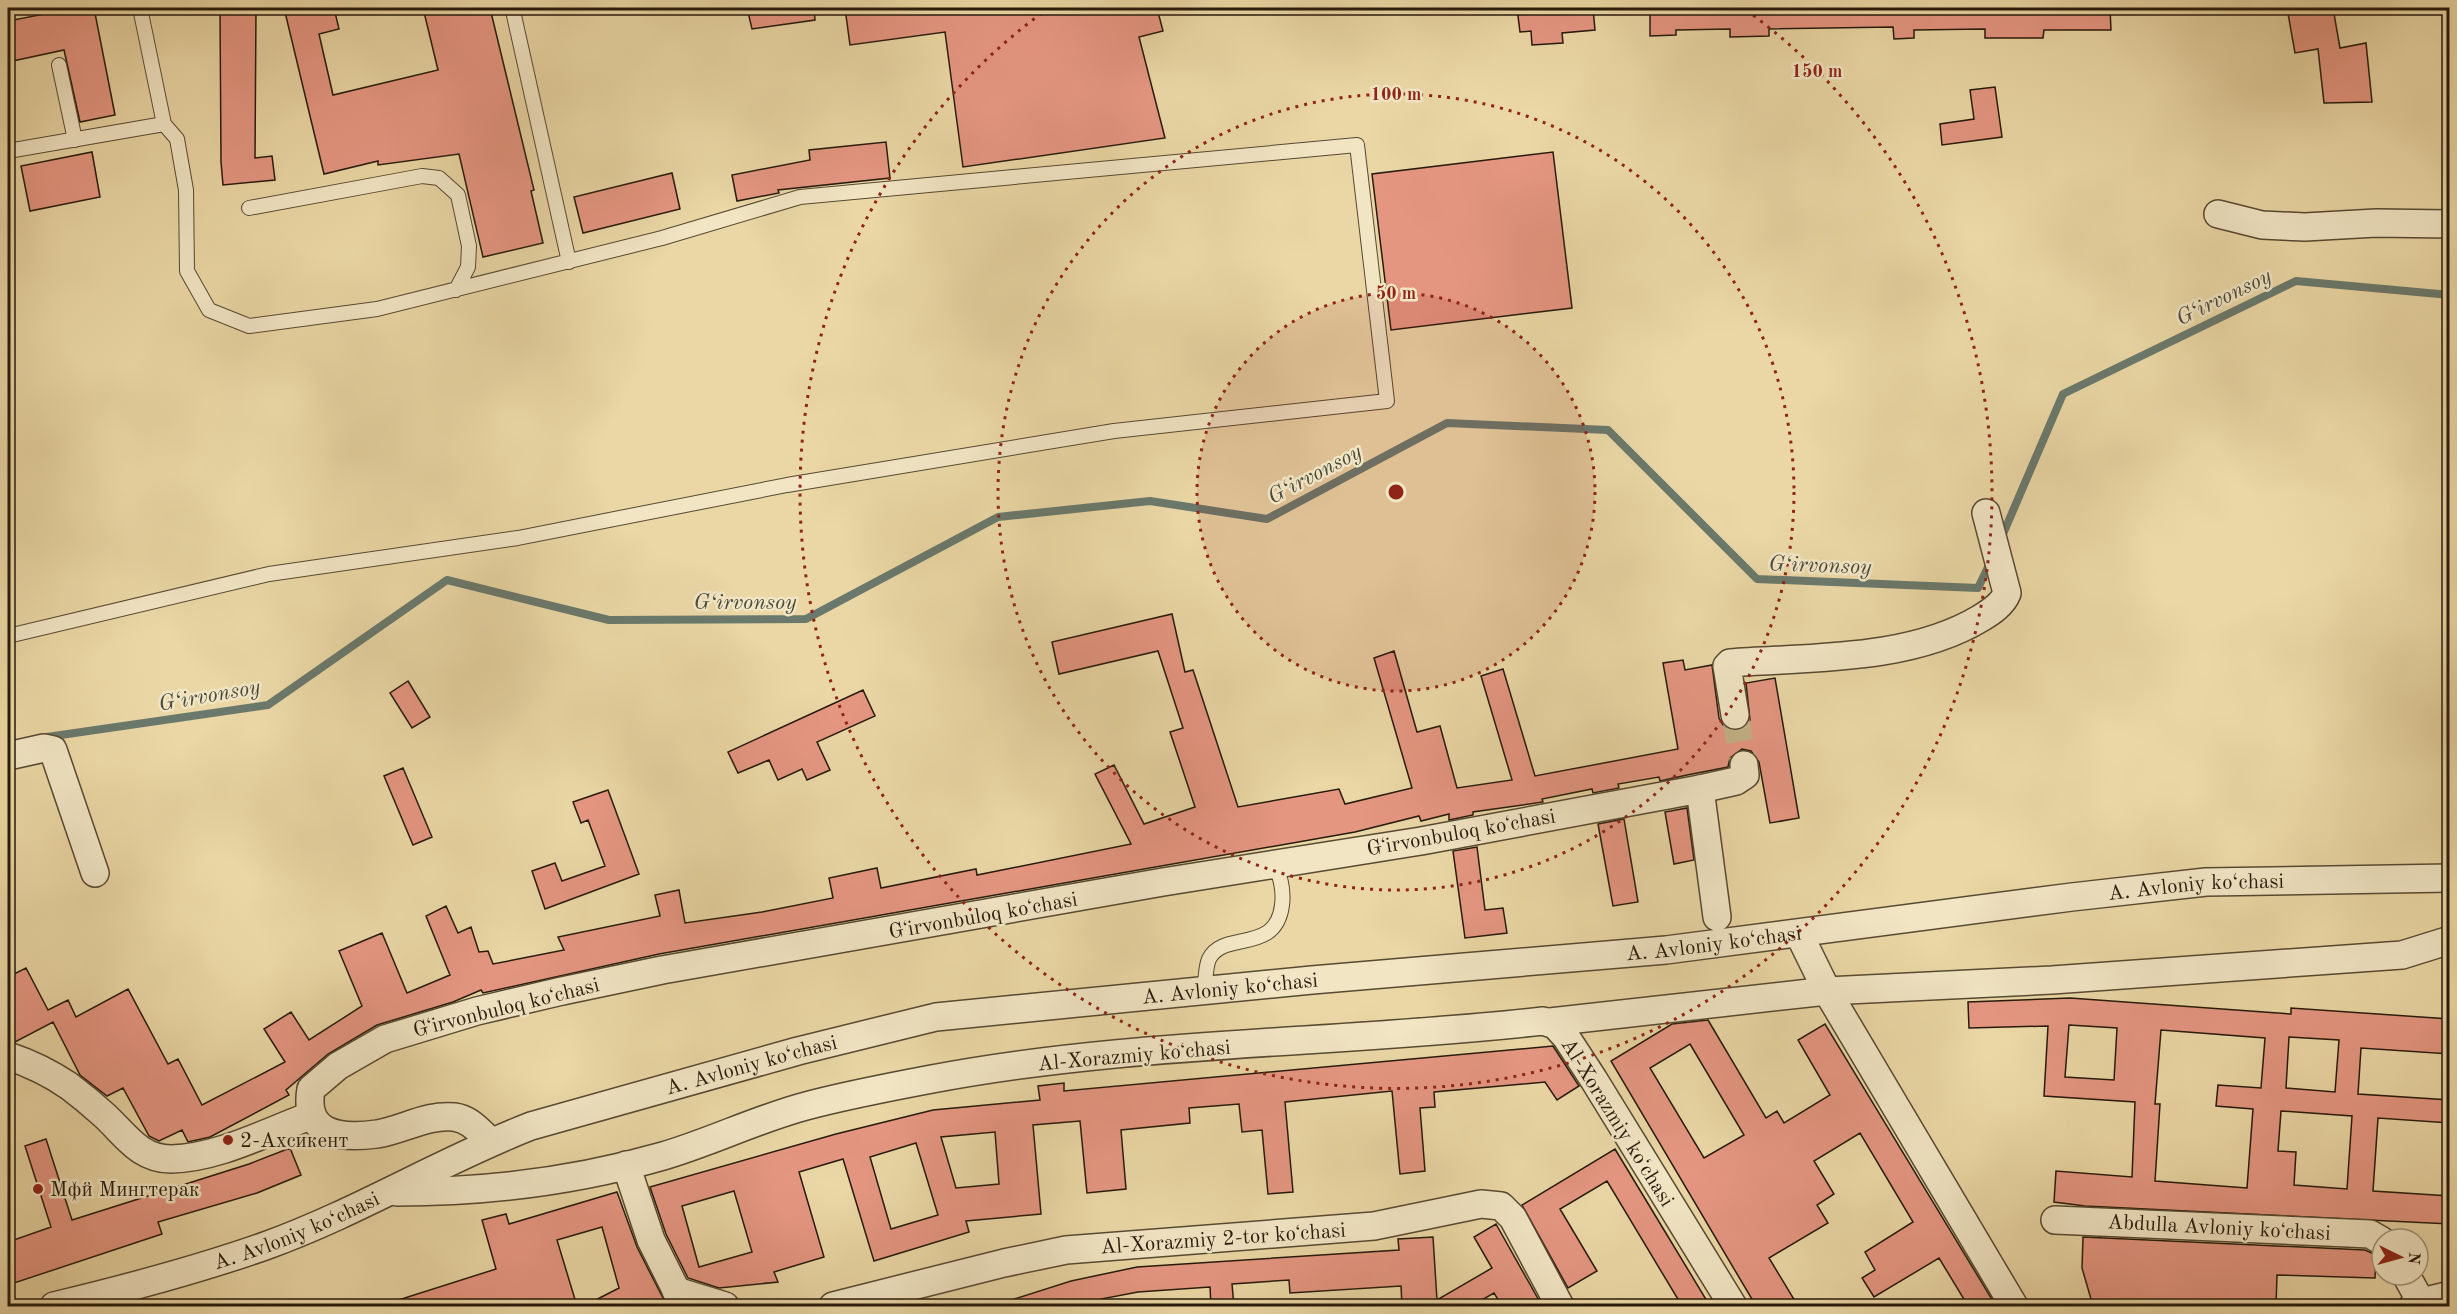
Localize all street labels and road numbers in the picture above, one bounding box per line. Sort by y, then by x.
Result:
street label: Gʻirvonbuloq koʻchasi [1365,807,1557,860]
street label: A. Avloniy ko‘chasi [2107,872,2284,905]
street label: Gʻirvonbuloq koʻchasi [887,890,1079,943]
street label: A. Avloniy ko‘chasi [1625,923,1803,965]
street label: A. Avloniy ko‘chasi [1141,971,1319,1009]
street label: Gʻirvonbuloq koʻchasi [411,975,602,1042]
street label: A. Avloniy ko‘chasi [664,1033,839,1100]
street label: Al-Xorazmiy koʻchasi [1556,1035,1677,1211]
street label: Al-Xorazmiy koʻchasi [1037,1038,1232,1075]
street label: A. Avloniy ko‘chasi [211,1189,383,1274]
street label: Abdulla Avloniy koʻchasi [2107,1212,2331,1245]
street label: Al-Xorazmiy 2-tor koʻchasi [1100,1220,1347,1259]

